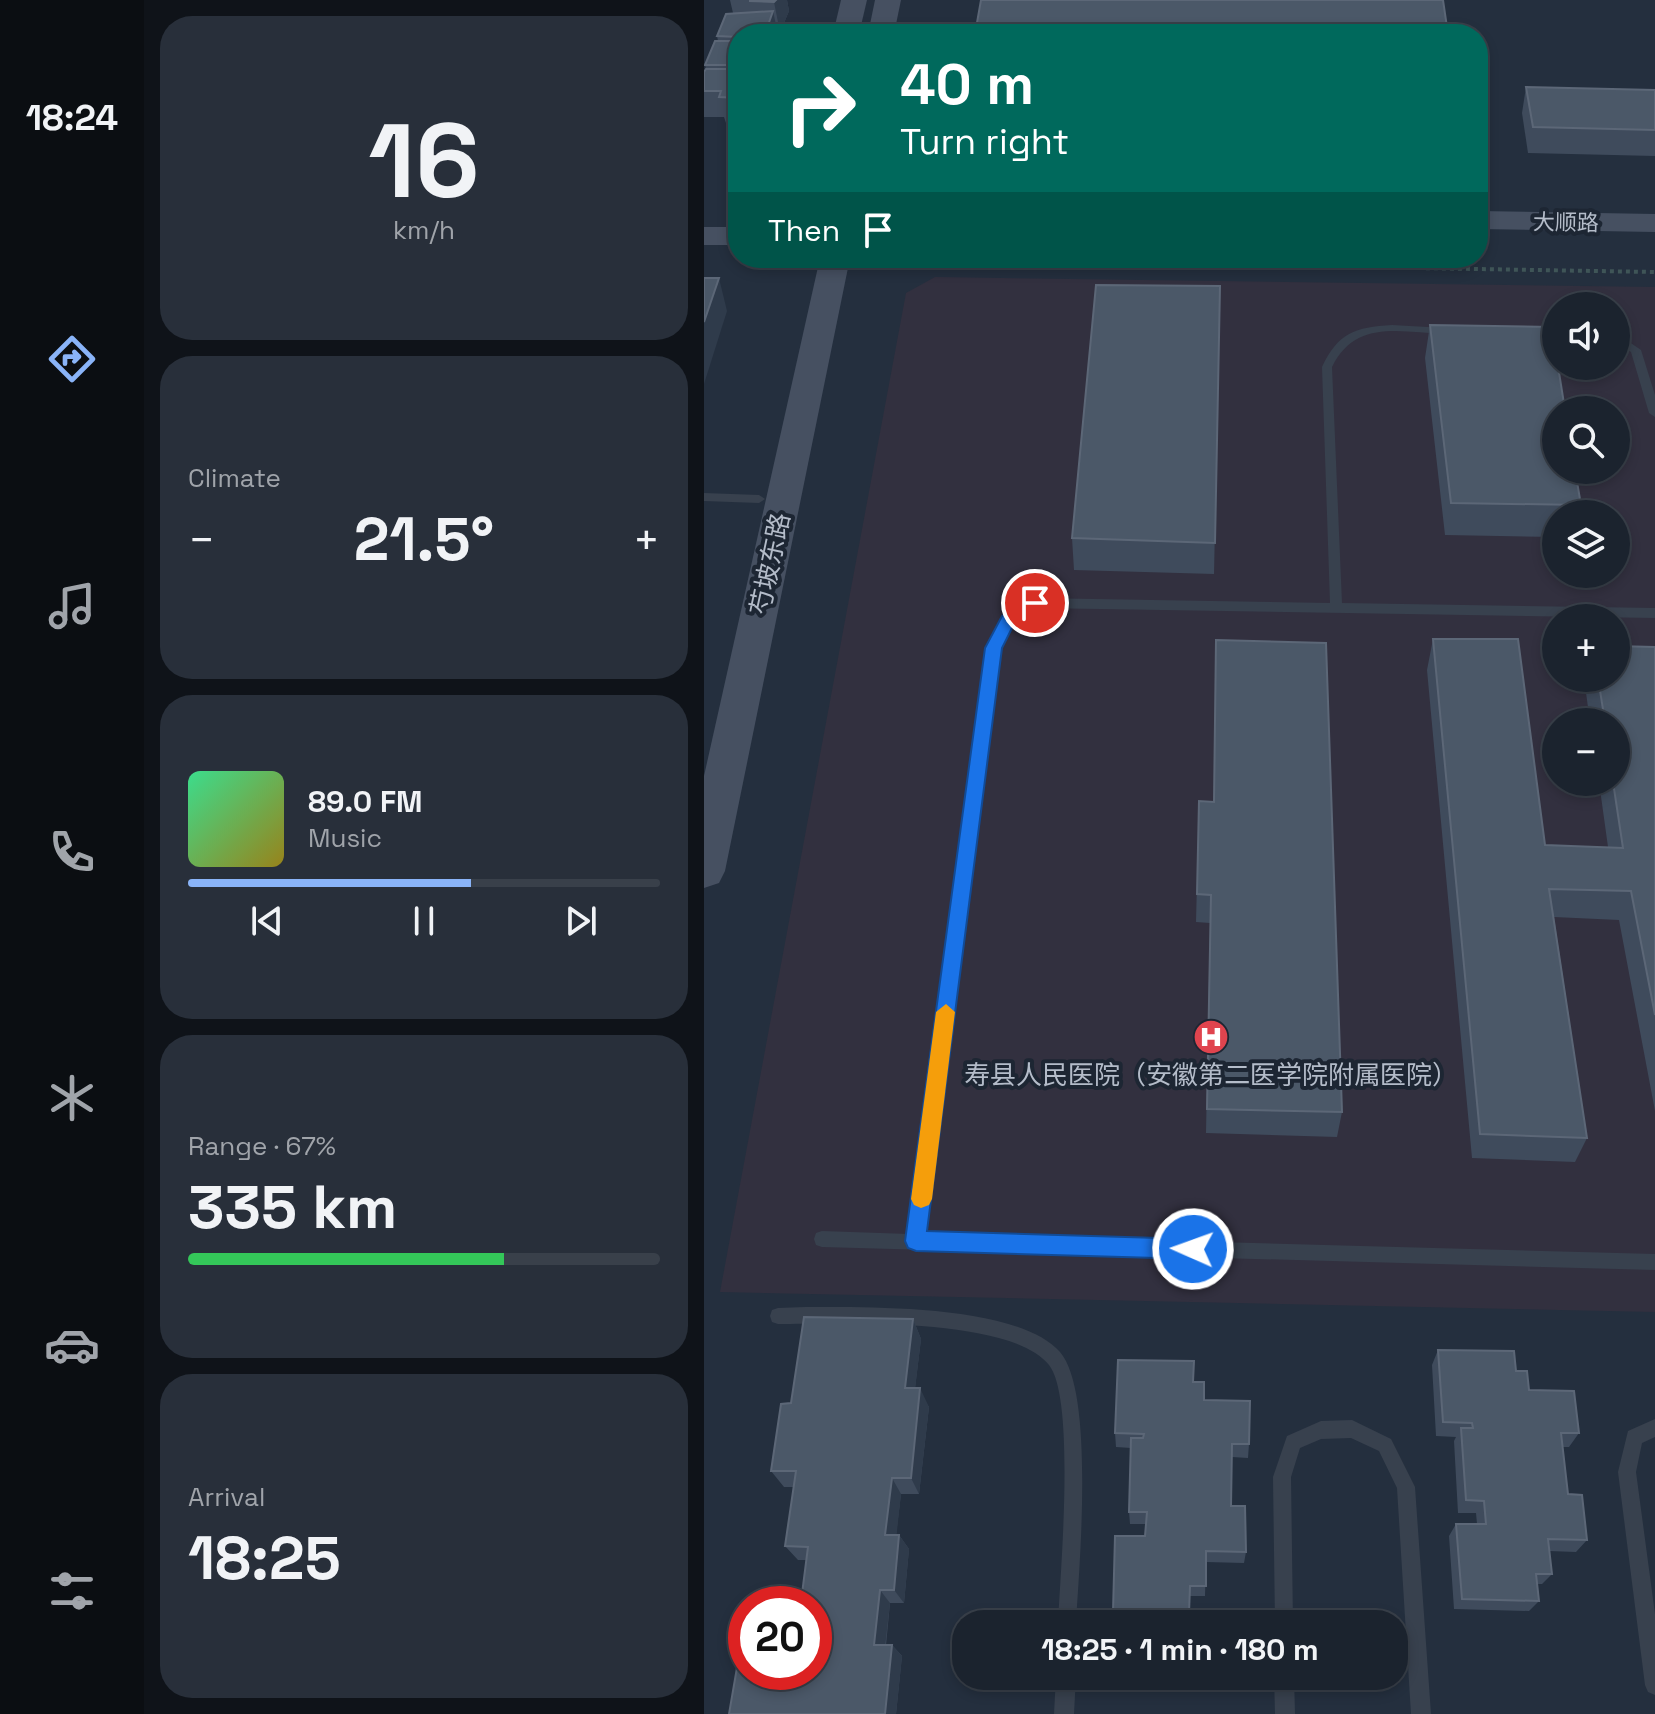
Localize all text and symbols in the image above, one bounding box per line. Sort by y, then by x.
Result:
text: 40 m [900,49,1034,120]
icon: right [768,56,872,160]
text: 18:24 [26,95,118,141]
text: 16 [368,95,480,227]
text: Turn right [900,119,1069,165]
street label: 大顺路 [1533,207,1599,237]
icon: arrive [856,208,900,252]
text: Then [768,211,840,250]
text: km/h [393,213,455,247]
map controls [1542,292,1630,796]
button: sound [1542,292,1630,380]
icon: directions [44,331,100,387]
button: search [1542,396,1630,484]
text: Climate [188,461,281,495]
button: layers [1542,500,1630,588]
text: 21.5° [354,501,494,578]
street label: 芍坡东路 [743,510,797,618]
text: − [188,512,215,568]
text: + [633,512,660,568]
pin [1001,569,1069,637]
icon: music [44,578,100,634]
icon: arrive [1013,581,1057,625]
button: + [1542,604,1630,692]
button: − [1542,708,1630,796]
text: 89.0 FM [308,782,422,821]
text: Music [308,821,382,855]
icon: phone [44,824,100,880]
icon: previous [245,899,289,943]
icon: pause [402,899,446,943]
icon: next [559,899,603,943]
hospital icon: 寿县人民医院（安徽第二医学院附属医院） [1192,1018,1230,1056]
place label: 寿县人民医院（安徽第二医学院附属医院） [964,1058,1458,1092]
icon: climate [44,1070,100,1126]
text: Range · 67% [188,1129,336,1163]
text: 335 km [188,1169,397,1246]
position arrow [1151,1207,1235,1291]
icon: car [44,1317,100,1373]
text: Arrival [188,1480,265,1514]
text: 18:25 [188,1520,341,1597]
icon: filters [44,1563,100,1619]
speed limit sign: 20 [728,1586,832,1690]
text: 18:25 · 1 min · 180 m [1041,1630,1319,1669]

